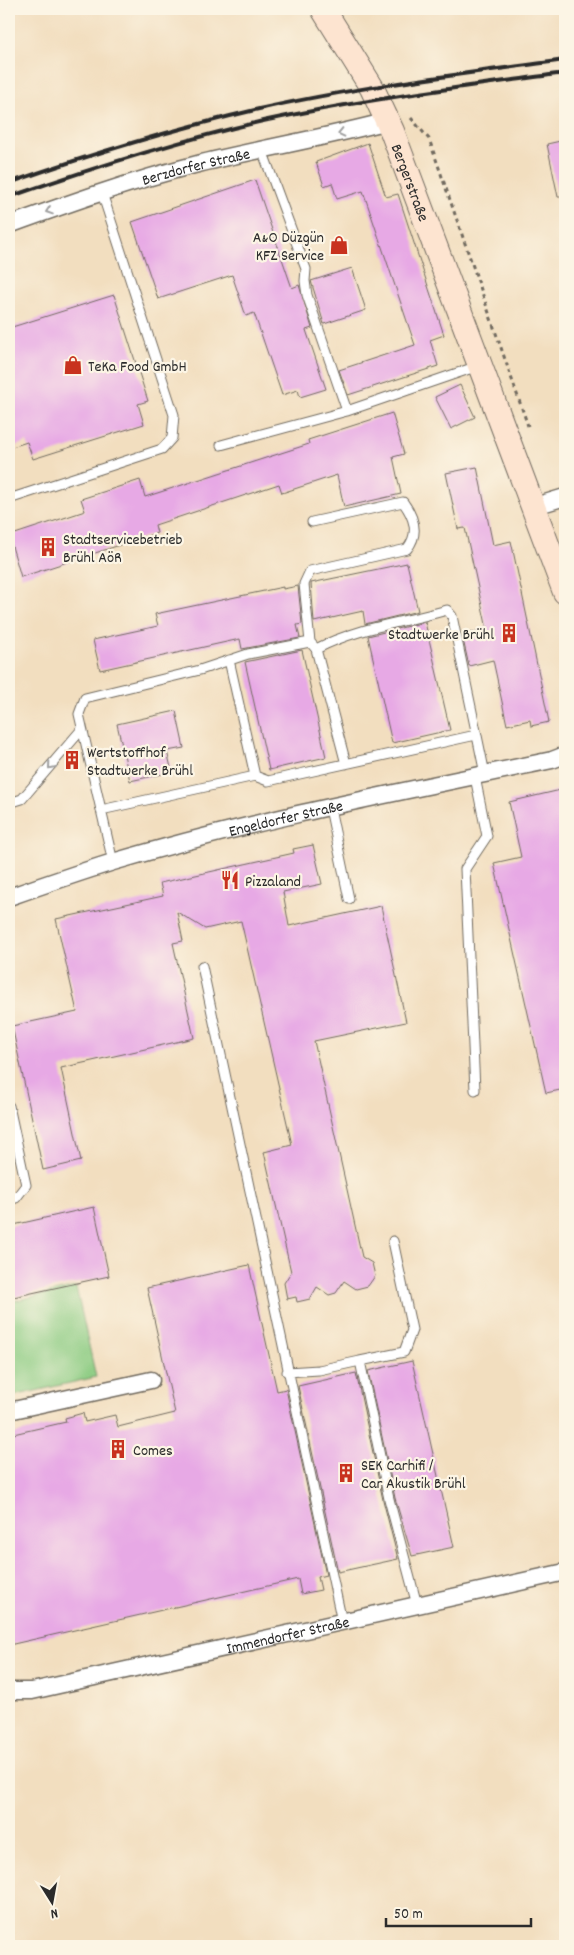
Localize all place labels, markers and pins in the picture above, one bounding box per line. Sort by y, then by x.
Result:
place label: A&O Düzgün KFZ Service [253,227,324,268]
shop icon: A&O Düzgün KFZ Service [328,234,350,256]
shop icon: TeKa Food GmbH [62,354,84,376]
place label: TeKa Food GmbH [88,356,187,379]
place label: Stadtservicebetrieb Brühl AöR [63,529,182,570]
building icon: Stadtservicebetrieb Brühl AöR [37,536,59,558]
building icon: Stadtwerke Brühl [498,622,520,644]
place label: Stadtwerke Brühl [388,624,494,647]
place label: Wertstoffhof Stadtwerke Brühl [87,742,193,783]
building icon: Wertstoffhof Stadtwerke Brühl [61,749,83,771]
restaurant icon: Pizzaland [219,869,241,891]
place label: Pizzaland [245,871,301,894]
building icon: Comes [107,1438,129,1460]
place label: Comes [133,1440,173,1463]
place label: SEK Carhifi / Car Akustik Brühl [361,1455,466,1496]
building icon: SEK Carhifi / Car Akustik Brühl [335,1462,357,1484]

